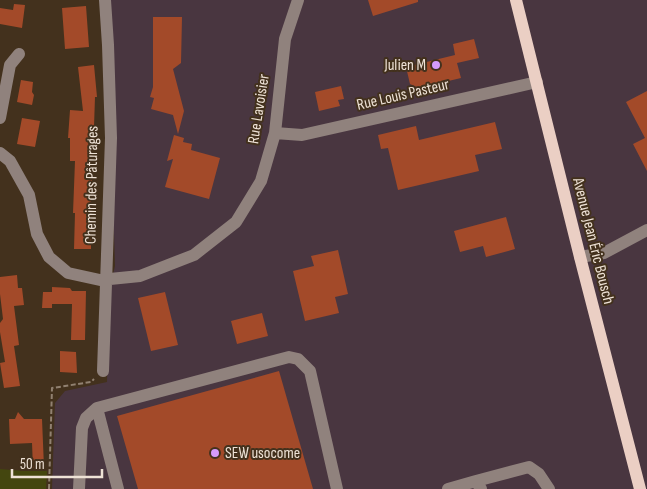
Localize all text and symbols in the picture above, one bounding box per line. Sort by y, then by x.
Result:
place label: Julien M [383,56,426,75]
marker: Julien M [430,59,442,71]
street label: Rue Lavoisier [244,72,274,145]
street label: Rue Louis Pasteur [355,75,451,115]
street label: Chemin des Pâturages [81,125,103,244]
street label: Avenue Jean Éric Bousch [568,175,618,306]
place label: SEW usocome [225,444,300,463]
scale bar [12,446,102,478]
marker: SEW usocome [209,447,221,459]
text: 50 m [20,455,45,474]

